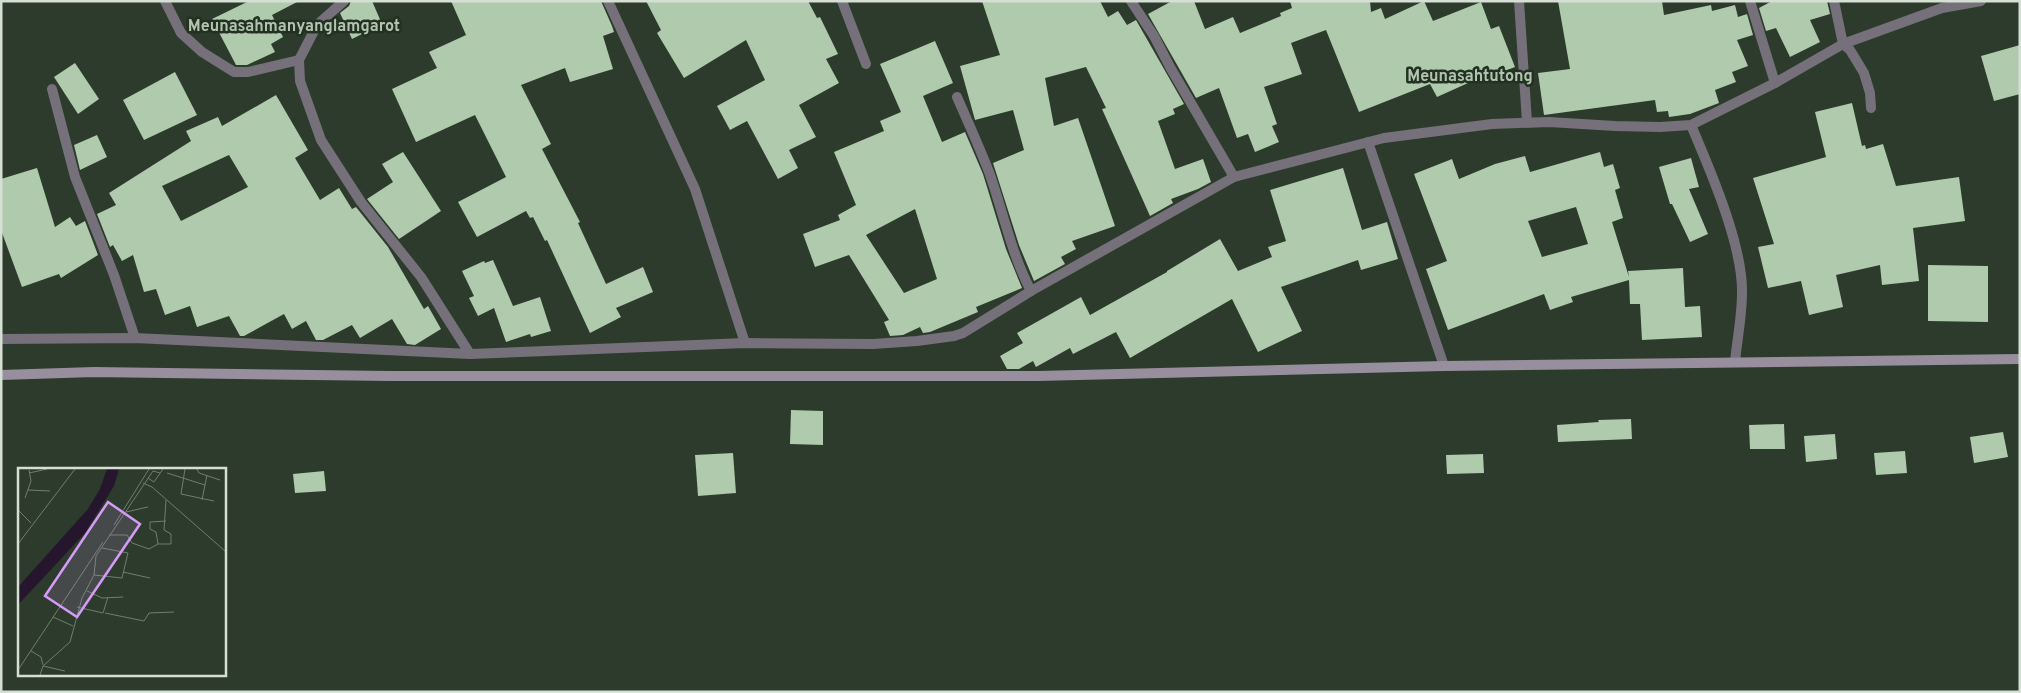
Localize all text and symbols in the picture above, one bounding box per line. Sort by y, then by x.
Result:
district label: Meunasahmanyanglamgarot [188,17,400,37]
district label: Meunasahtutong [1407,67,1533,87]
inset map [18,468,225,676]

